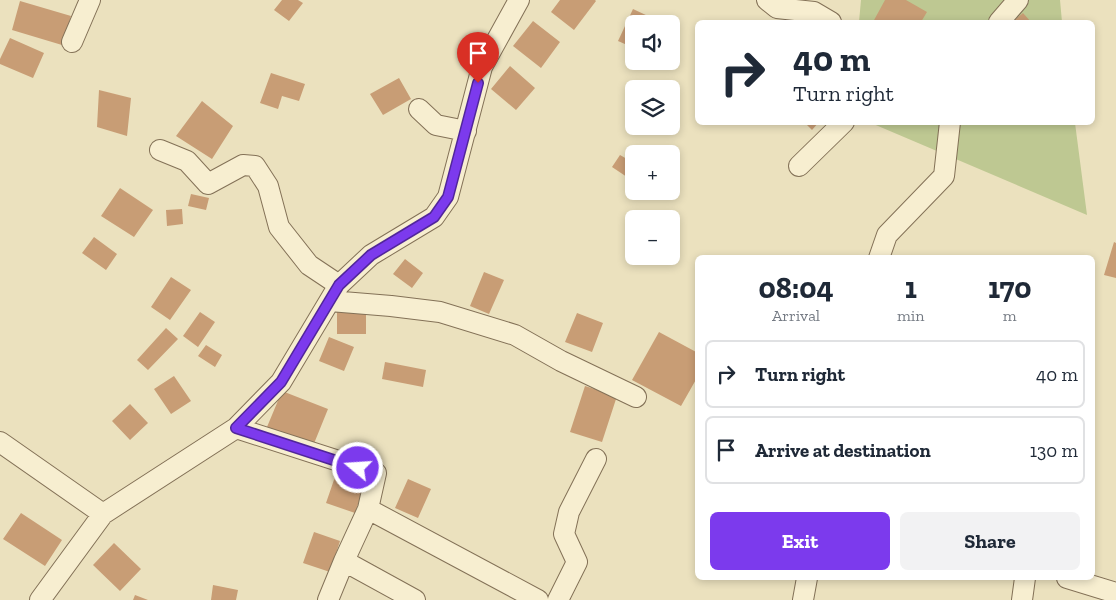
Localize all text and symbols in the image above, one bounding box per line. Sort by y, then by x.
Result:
map controls [625,15,680,265]
button: sound [625,15,680,70]
pin [457,32,499,83]
text: 40 m [793,38,870,80]
icon: arrive [464,39,492,67]
icon: right [710,40,775,105]
button: layers [625,80,680,135]
text: Turn right [793,80,894,107]
button: + [625,145,680,200]
button: − [625,210,680,265]
text: 08:04 [758,270,834,306]
text: 1 [905,270,917,306]
text: 170 [988,270,1032,306]
text: Arrival [772,306,820,325]
text: min [897,306,925,325]
text: m [1003,306,1017,325]
icon: right [712,360,740,388]
text: Turn right [755,363,845,386]
text: 40 m [1036,363,1078,386]
icon: arrive [712,436,740,464]
text: Arrive at destination [755,439,931,462]
text: 130 m [1030,439,1078,462]
position arrow [331,441,383,493]
button: Exit [710,512,890,570]
button: Share [900,512,1080,570]

